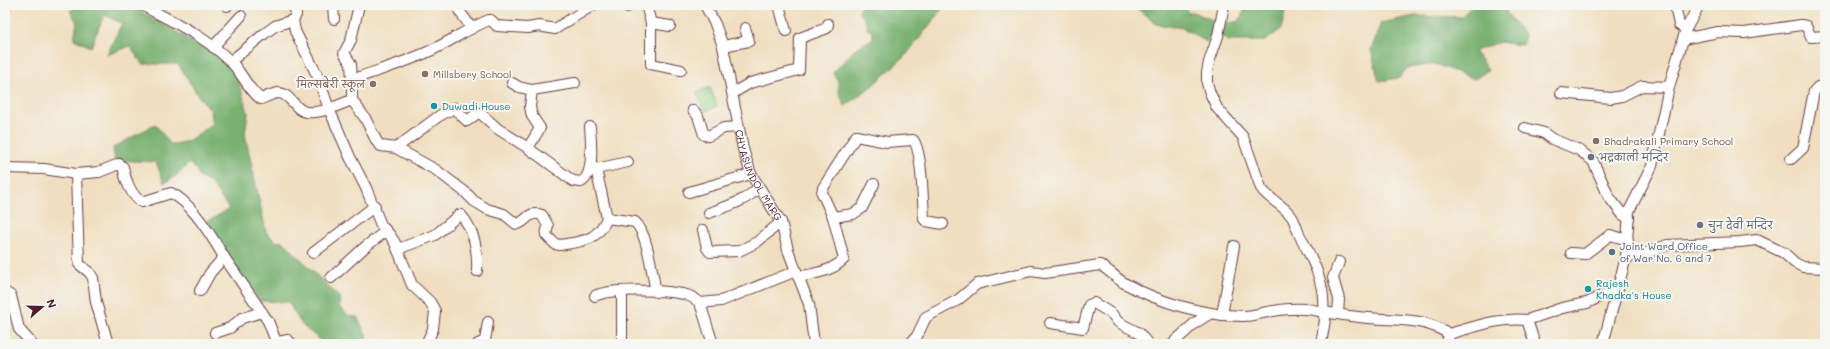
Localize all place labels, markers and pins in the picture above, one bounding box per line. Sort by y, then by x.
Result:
place label: Millsbery School [433,67,511,81]
marker: Millsbery School [420,69,430,79]
place label: मिल्सबेरी स्कूल [295,76,366,92]
marker: मिल्सबेरी स्कूल [368,79,378,89]
place label: Duwadi House [442,99,511,113]
marker: Duwadi House [429,101,439,111]
place label: Bhadrakali Primary School [1604,134,1733,148]
marker: Bhadrakali Primary School [1591,136,1601,146]
place label: भद्रकाली मन्दिर [1598,149,1669,164]
marker: भद्रकाली मन्दिर [1586,152,1596,162]
place label: चुन देवी मन्दिर [1708,217,1774,233]
marker: चुन देवी मन्दिर [1695,220,1705,230]
place label: Joint Ward Office of War No. 6 and 7 [1620,239,1712,265]
marker: Joint Ward Office of War No. 6 and 7 [1607,247,1617,257]
place label: Rajesh Khadka's House [1596,276,1672,302]
marker: Rajesh Khadka's House [1583,284,1593,294]

